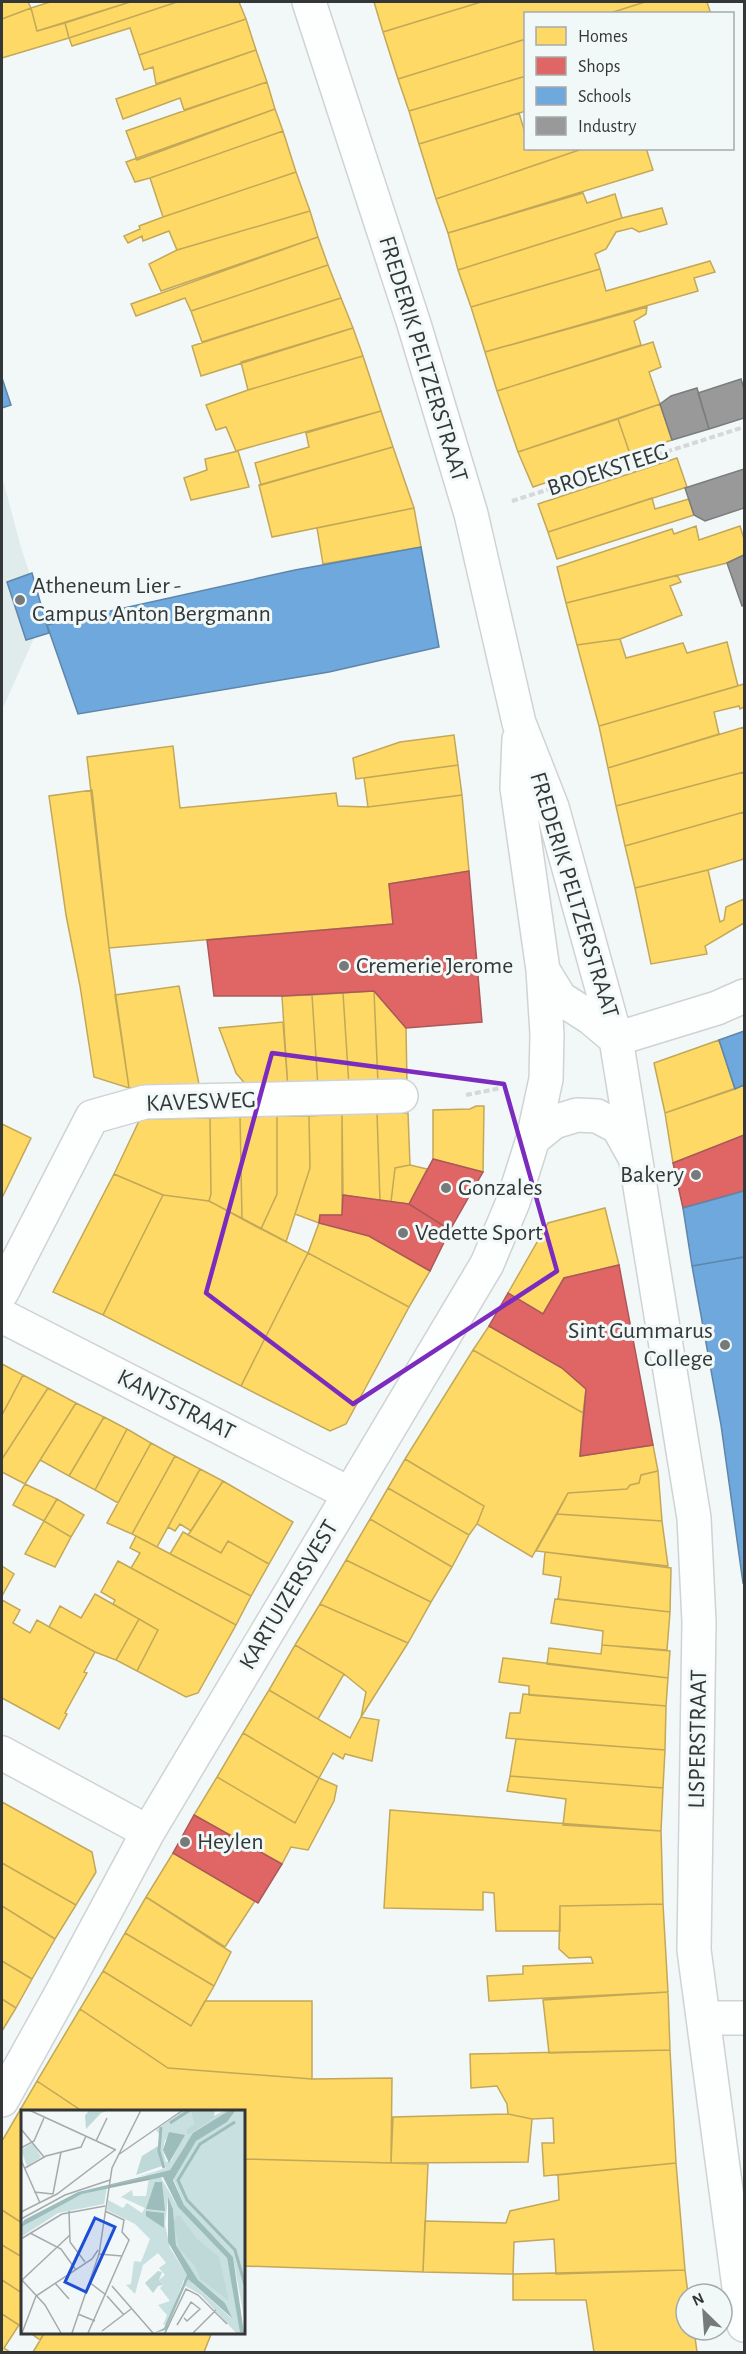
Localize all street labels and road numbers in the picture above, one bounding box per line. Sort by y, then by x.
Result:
street label: FREDERIK PELTZERSTRAAT [374,233,472,485]
street label: BROEKSTEEG [544,439,672,501]
street label: FREDERIK PELTZERSTRAAT [525,769,623,1021]
street label: KAVESWEG [146,1088,256,1116]
street label: KANTSTRAAT [113,1365,239,1445]
street label: KARTUIZERSVEST [235,1516,343,1674]
street label: LISPERSTRAAT [685,1669,711,1809]

